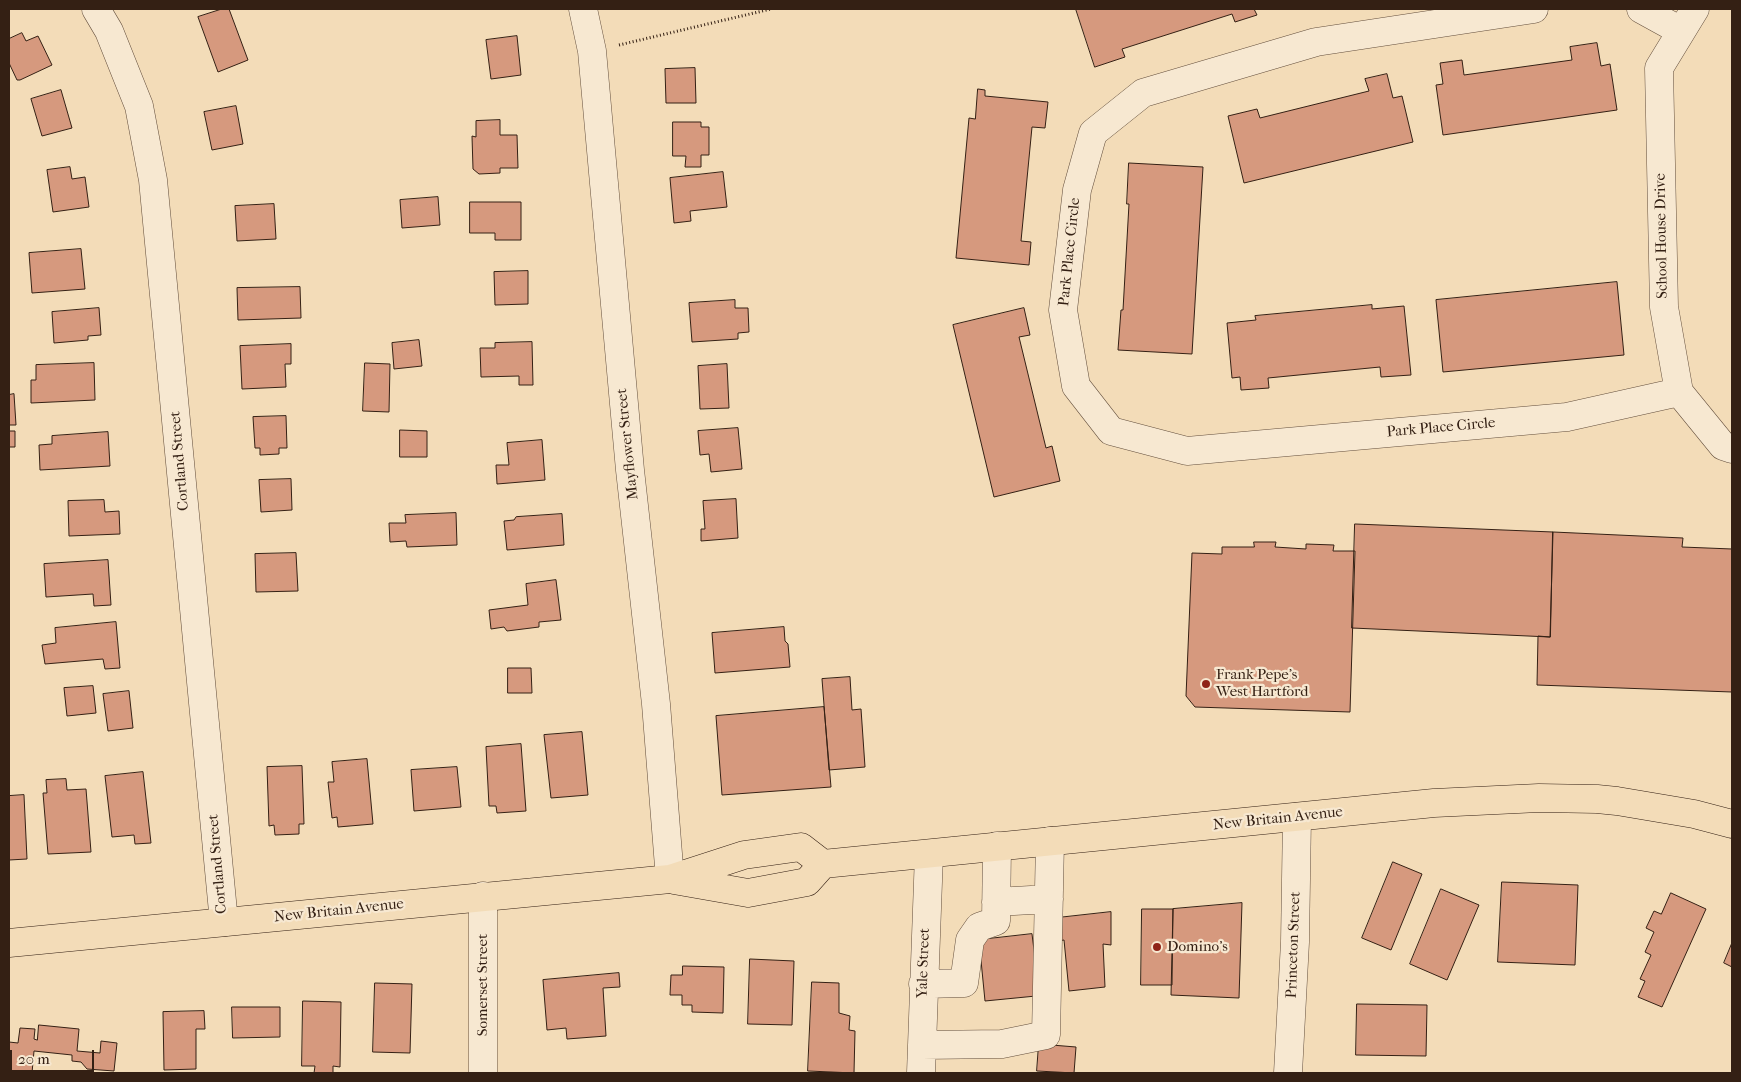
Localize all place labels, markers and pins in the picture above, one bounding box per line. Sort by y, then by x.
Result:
place label: Frank Pepe's West Hartford [1216,666,1308,701]
marker: Frank Pepe's West Hartford [1200,678,1212,690]
place label: Domino's [1167,938,1228,956]
marker: Domino's [1151,941,1163,953]

